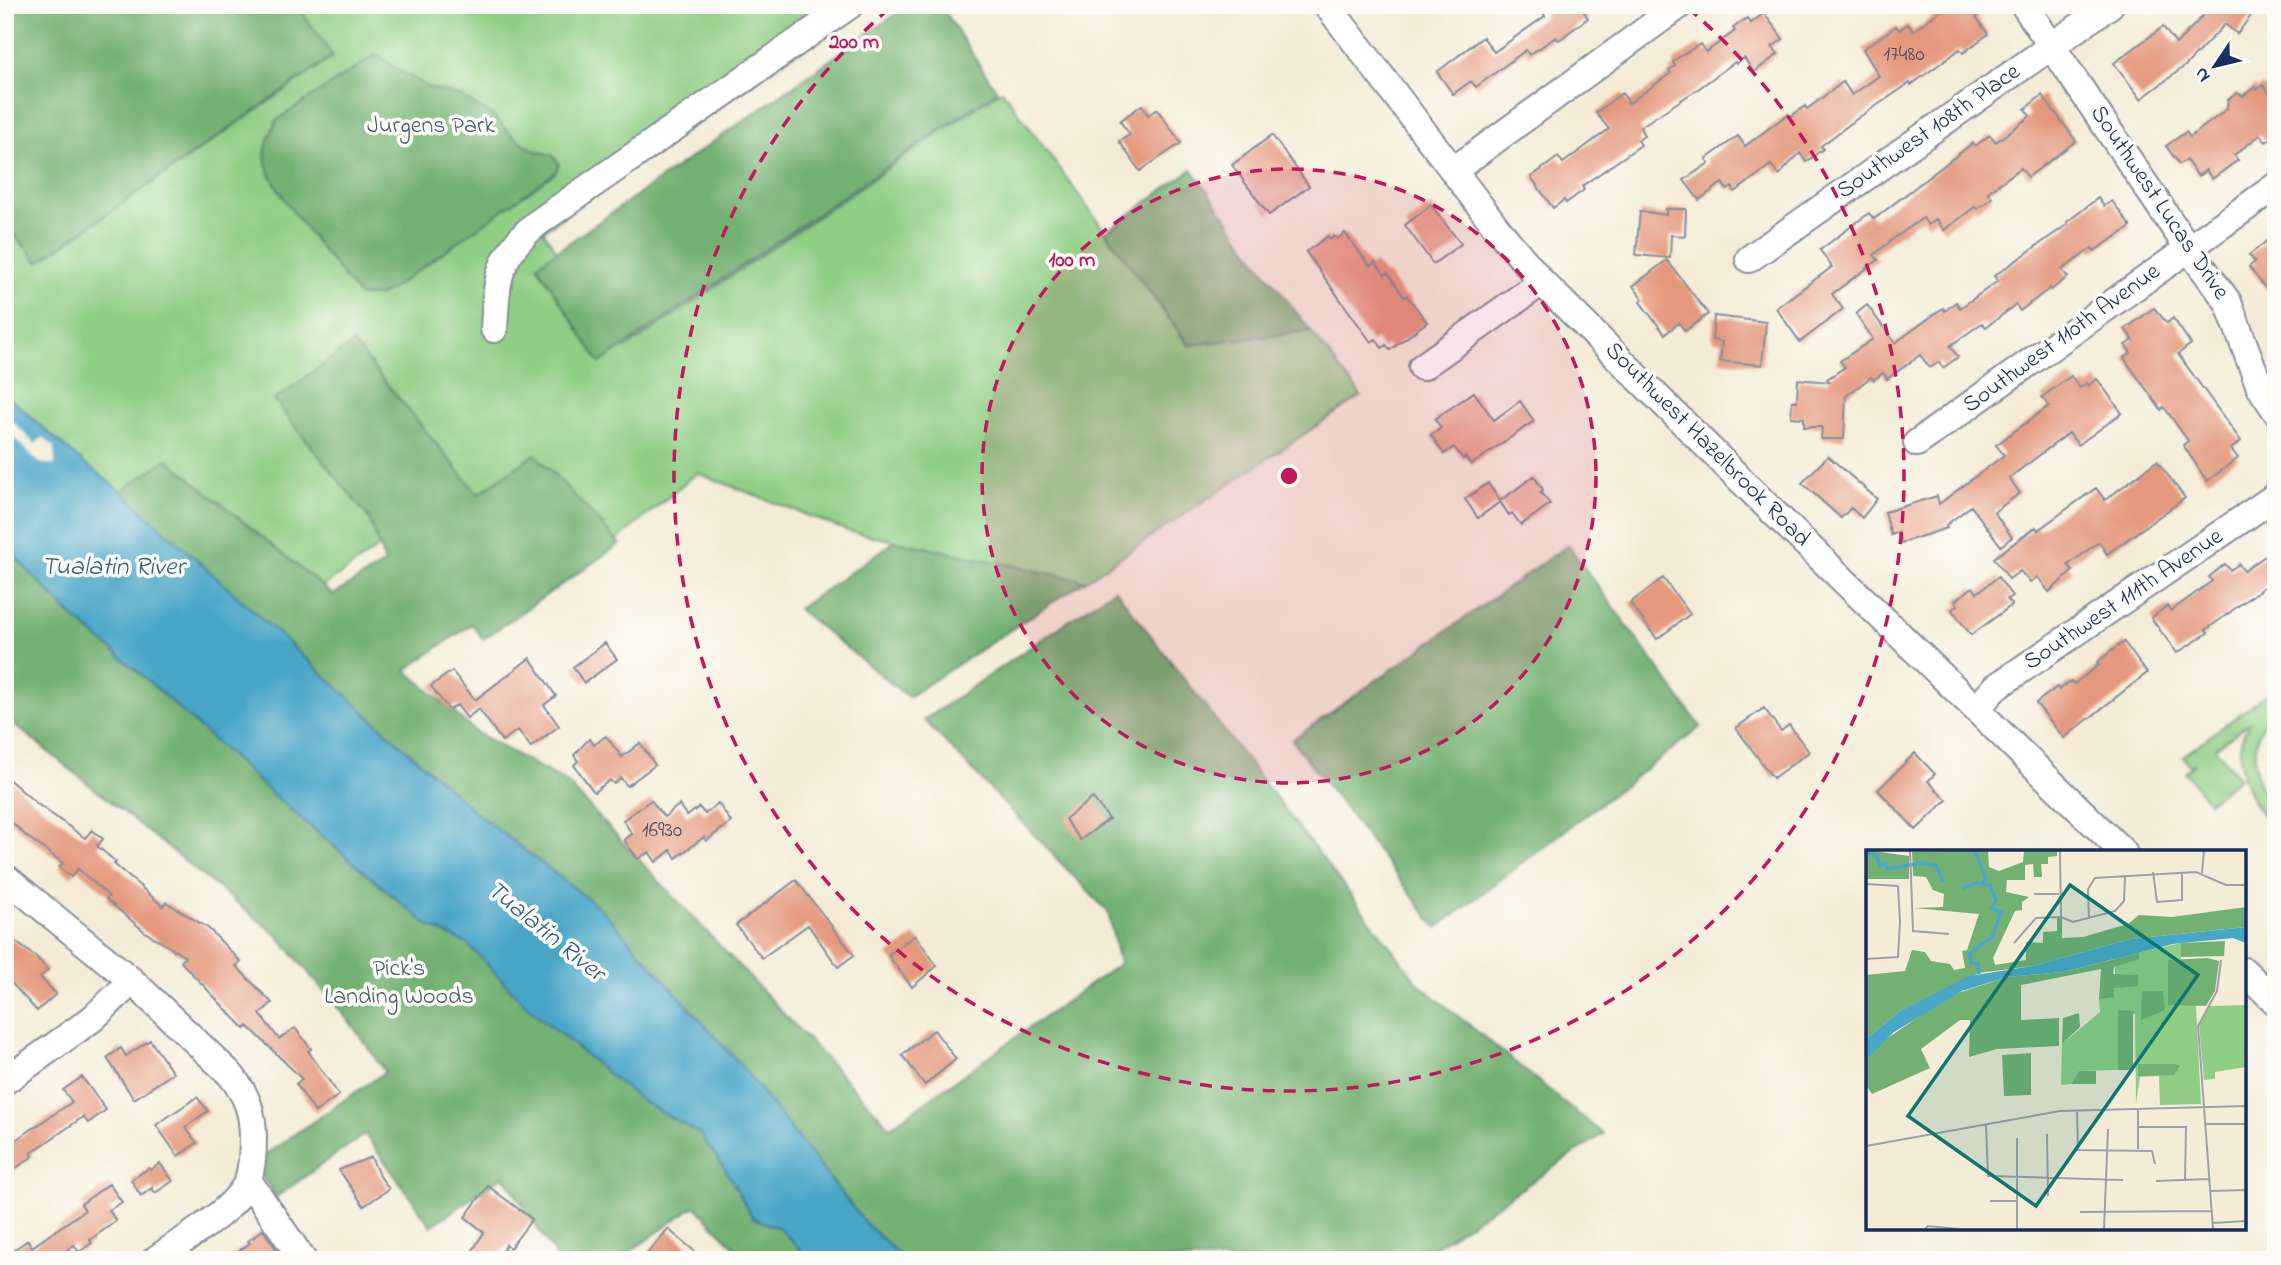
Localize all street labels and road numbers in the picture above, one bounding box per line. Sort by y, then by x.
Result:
street label: Southwest 108th Place [1830,55,2028,209]
street label: Southwest Lucas Drive [2081,99,2237,308]
street label: Southwest 110th Avenue [1956,255,2168,423]
street label: Southwest Hazelbrook Road [1596,334,1818,556]
street label: Southwest 111th Avenue [2017,520,2231,680]

